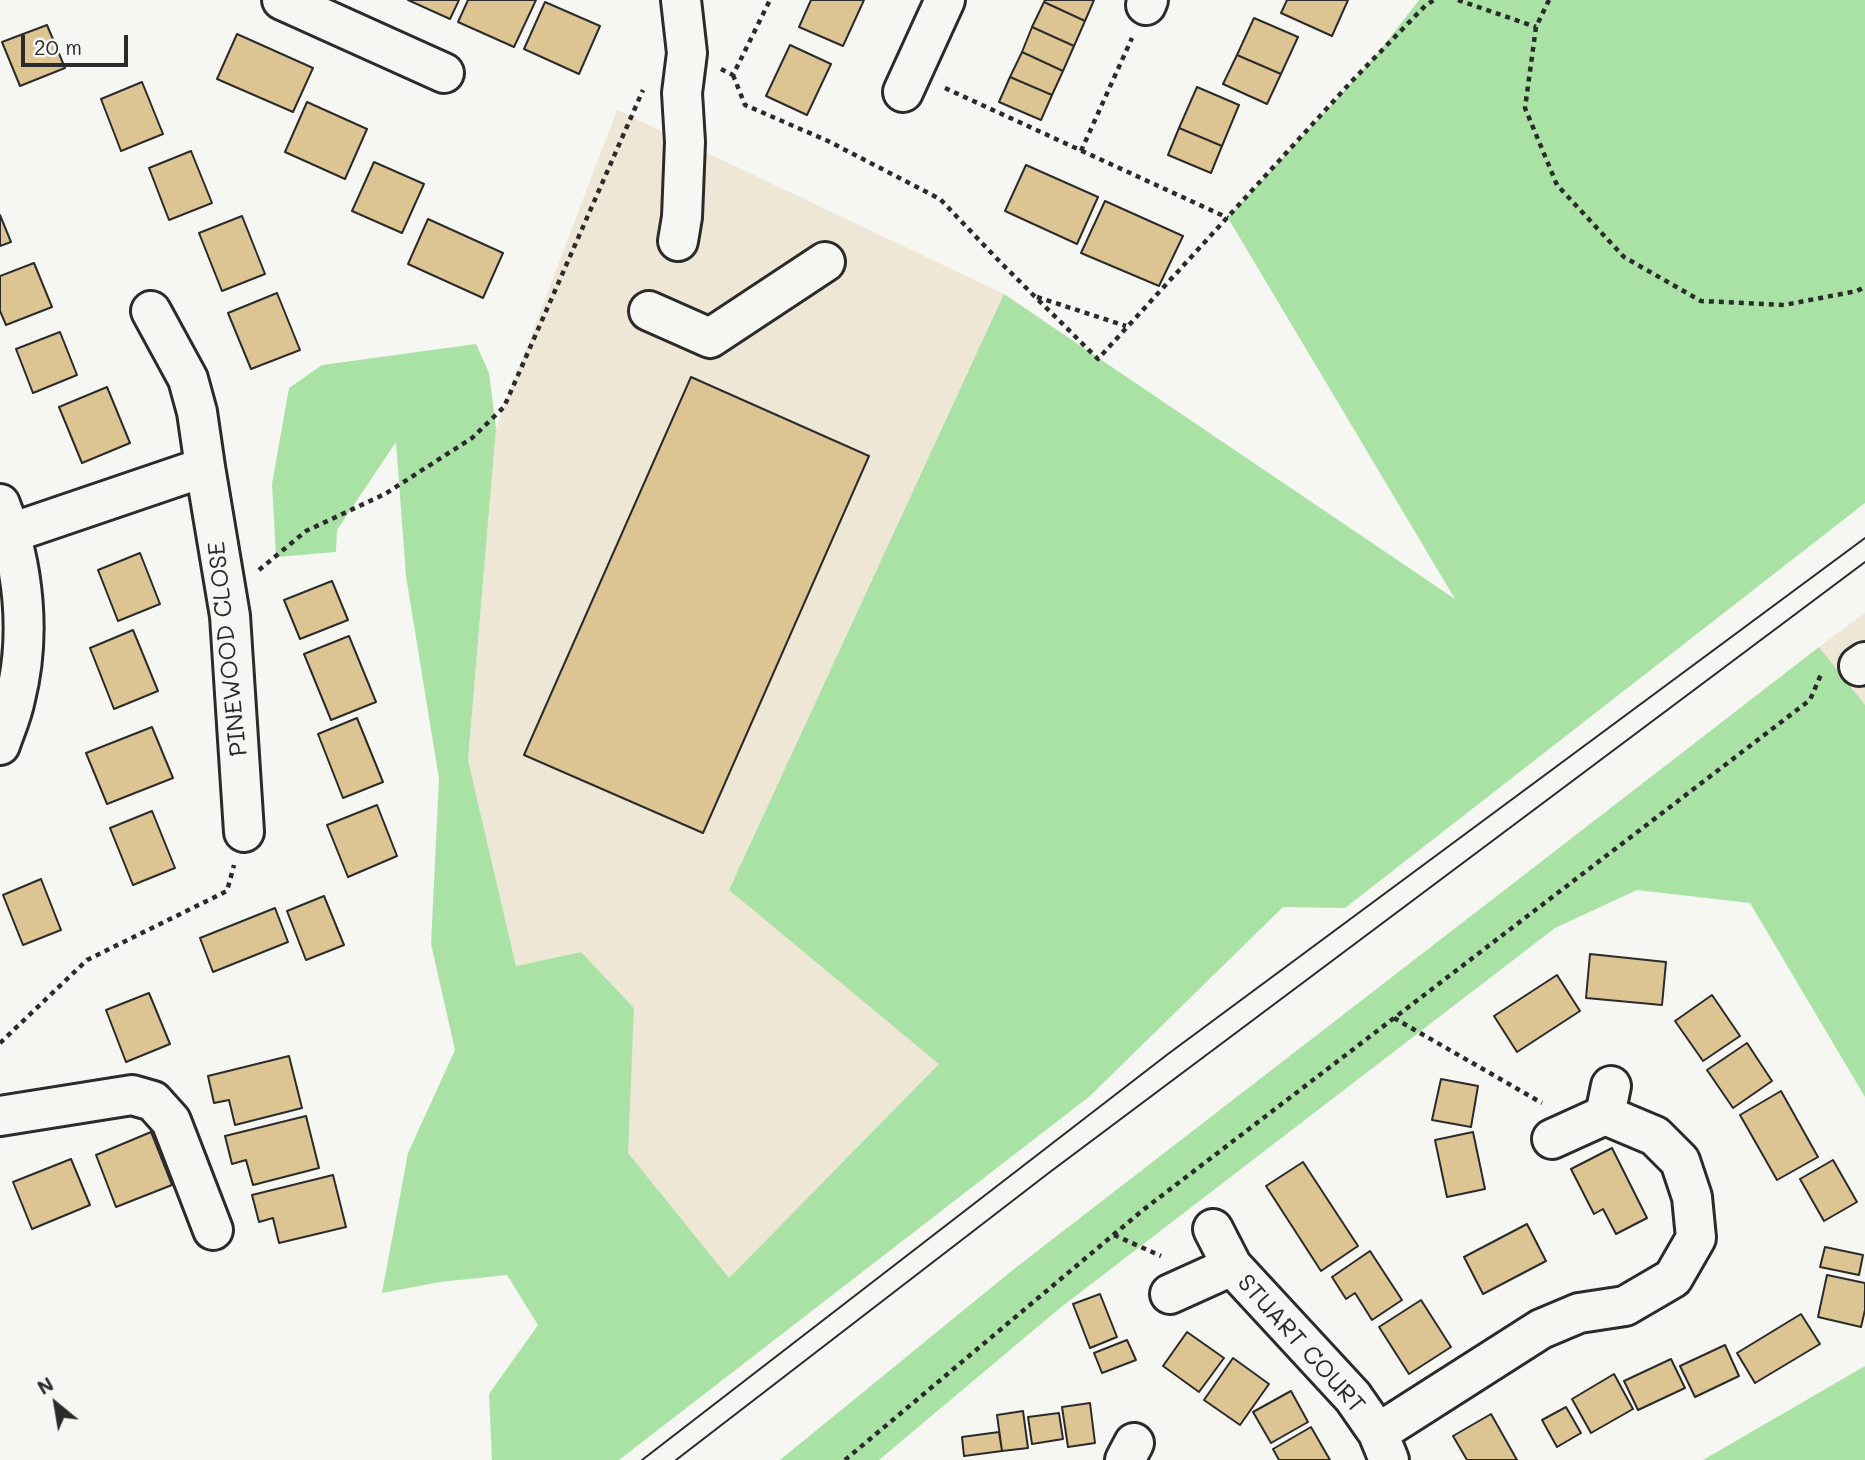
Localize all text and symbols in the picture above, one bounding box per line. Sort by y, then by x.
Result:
scale bar [24,21,131,65]
text: 20 m [34,33,82,60]
street label: PINEWOOD CLOSE [202,540,254,758]
street label: STUART COURT [1231,1269,1371,1419]
north arrow [21,1369,91,1439]
text: N [33,1371,58,1400]

